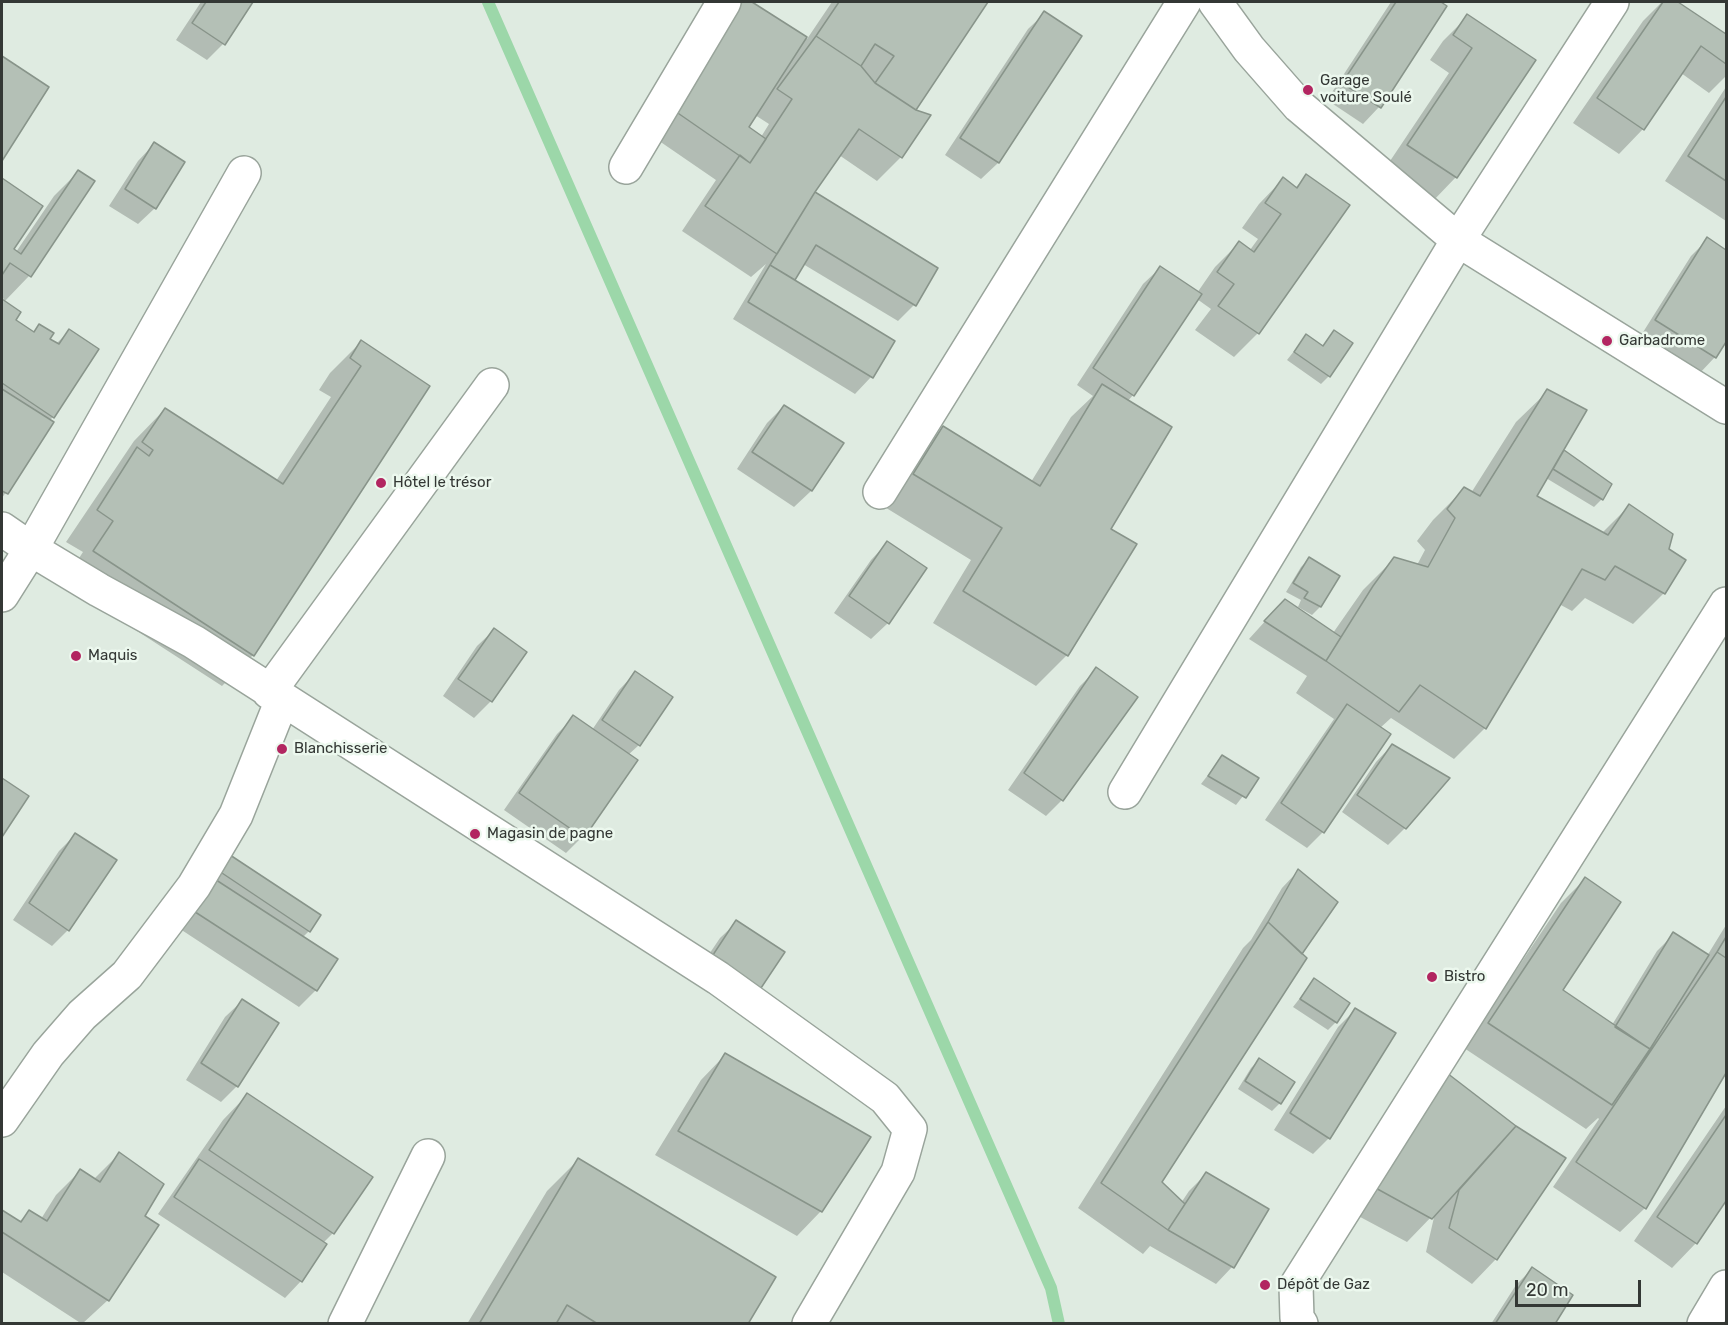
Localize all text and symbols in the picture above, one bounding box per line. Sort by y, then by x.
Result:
place label: Garage voiture Soulé [1320,72,1412,107]
marker: Garage voiture Soulé [1301,83,1315,97]
place label: Garbadrome [1619,332,1705,350]
marker: Garbadrome [1600,334,1614,348]
place label: Hôtel le trésor [393,474,491,492]
marker: Hôtel le trésor [374,476,388,490]
place label: Maquis [88,647,137,665]
marker: Maquis [69,649,83,663]
place label: Blanchisserie [294,740,388,758]
marker: Blanchisserie [275,742,289,756]
place label: Magasin de pagne [487,825,613,843]
marker: Magasin de pagne [468,827,482,841]
place label: Bistro [1444,968,1485,986]
marker: Bistro [1425,970,1439,984]
scale bar [1518,1268,1644,1306]
place label: Dépôt de Gaz [1277,1276,1370,1294]
marker: Dépôt de Gaz [1258,1278,1272,1292]
text: 20 m [1526,1279,1568,1301]

